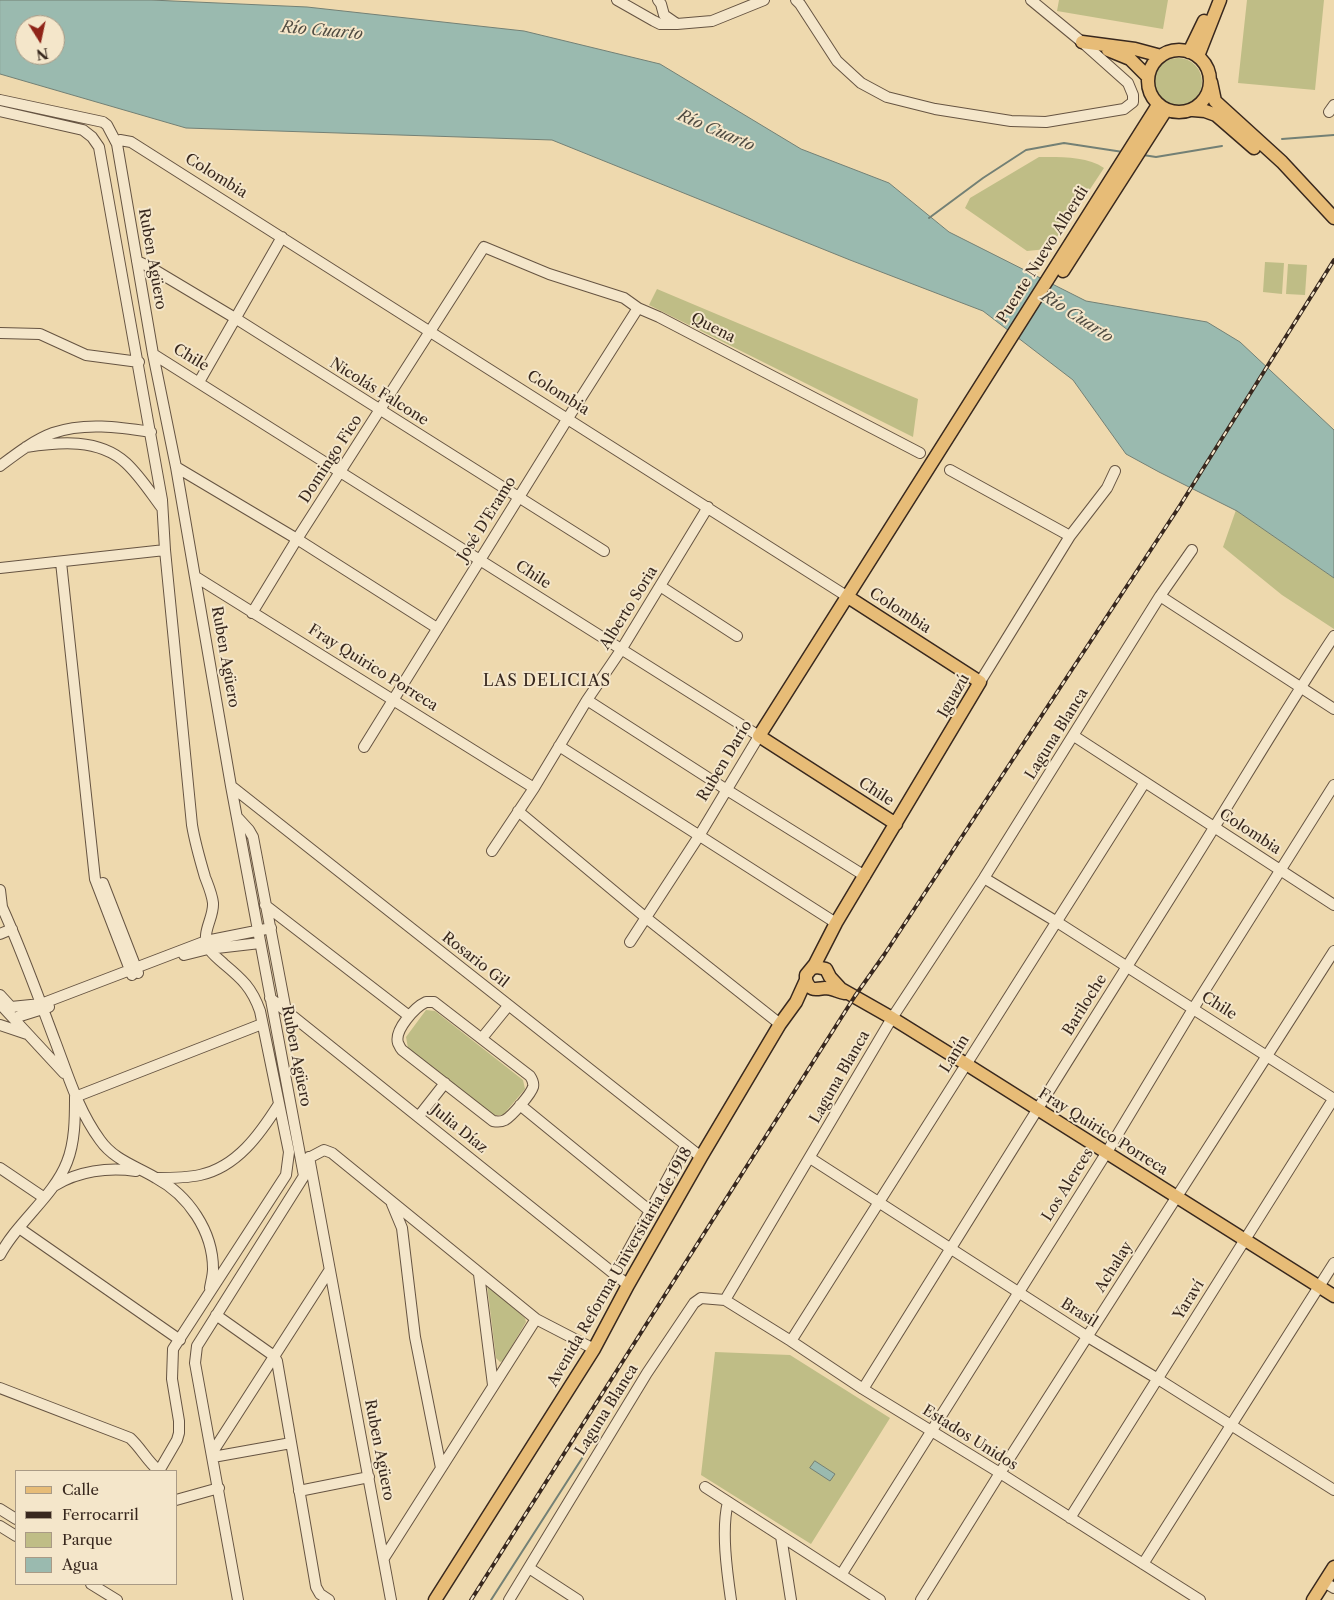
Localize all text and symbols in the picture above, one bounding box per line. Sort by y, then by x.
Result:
north arrow [15,15,65,65]
water label: Río Cuarto [281,18,363,44]
text: N [35,44,50,64]
water label: Río Cuarto [675,106,757,156]
street label: Colombia [182,150,250,202]
street label: Puente Nuevo Alberdi [994,183,1092,327]
street label: Ruben Agüero [134,207,170,311]
water label: Río Cuarto [1038,287,1116,347]
street label: Quena [688,309,738,347]
street label: Chile [170,340,212,376]
street label: Nicolás Falcone [326,354,432,430]
street label: Colombia [524,367,592,419]
street label: Domingo Fico [296,411,366,507]
street label: José D'Eramo [454,473,520,565]
street label: Chile [512,557,554,593]
street label: Alberto Soria [596,563,662,653]
street label: Colombia [866,584,934,638]
street label: Ruben Agüero [207,605,243,709]
street label: Fray Quirico Porreca [305,621,441,715]
district label: LAS DELICIAS [481,671,613,691]
street label: Iguazú [934,671,974,721]
street label: Laguna Blanca [1022,685,1092,783]
street label: Ruben Darío [694,717,756,805]
street label: Chile [855,774,897,810]
street label: Colombia [1216,805,1284,859]
street label: Rosario Gil [438,928,512,992]
street label: Bariloche [1059,971,1111,1039]
street label: Chile [1198,988,1240,1024]
street label: Ruben Agüero [277,1004,315,1108]
street label: Laguna Blanca [806,1027,874,1127]
street label: Lanín [936,1032,974,1076]
street label: Fray Quirico Porreca [1035,1085,1171,1179]
street label: Julia Díaz [427,1101,491,1157]
street label: Avenida Reforma Universitaria de 1918 [544,1144,696,1390]
street label: Los Alerces [1039,1145,1097,1225]
street label: Achalay [1091,1238,1137,1296]
street label: Yaraví [1170,1277,1208,1323]
street label: Brasil [1057,1295,1101,1331]
street label: Laguna Blanca [572,1361,642,1459]
street label: Ruben Agüero [360,1398,398,1502]
street label: Estados Unidos [919,1402,1021,1474]
legend [15,1470,178,1585]
text: Calle [62,1480,99,1499]
text: Ferrocarril [62,1505,139,1524]
text: Parque [62,1530,112,1549]
text: Agua [62,1555,98,1574]

